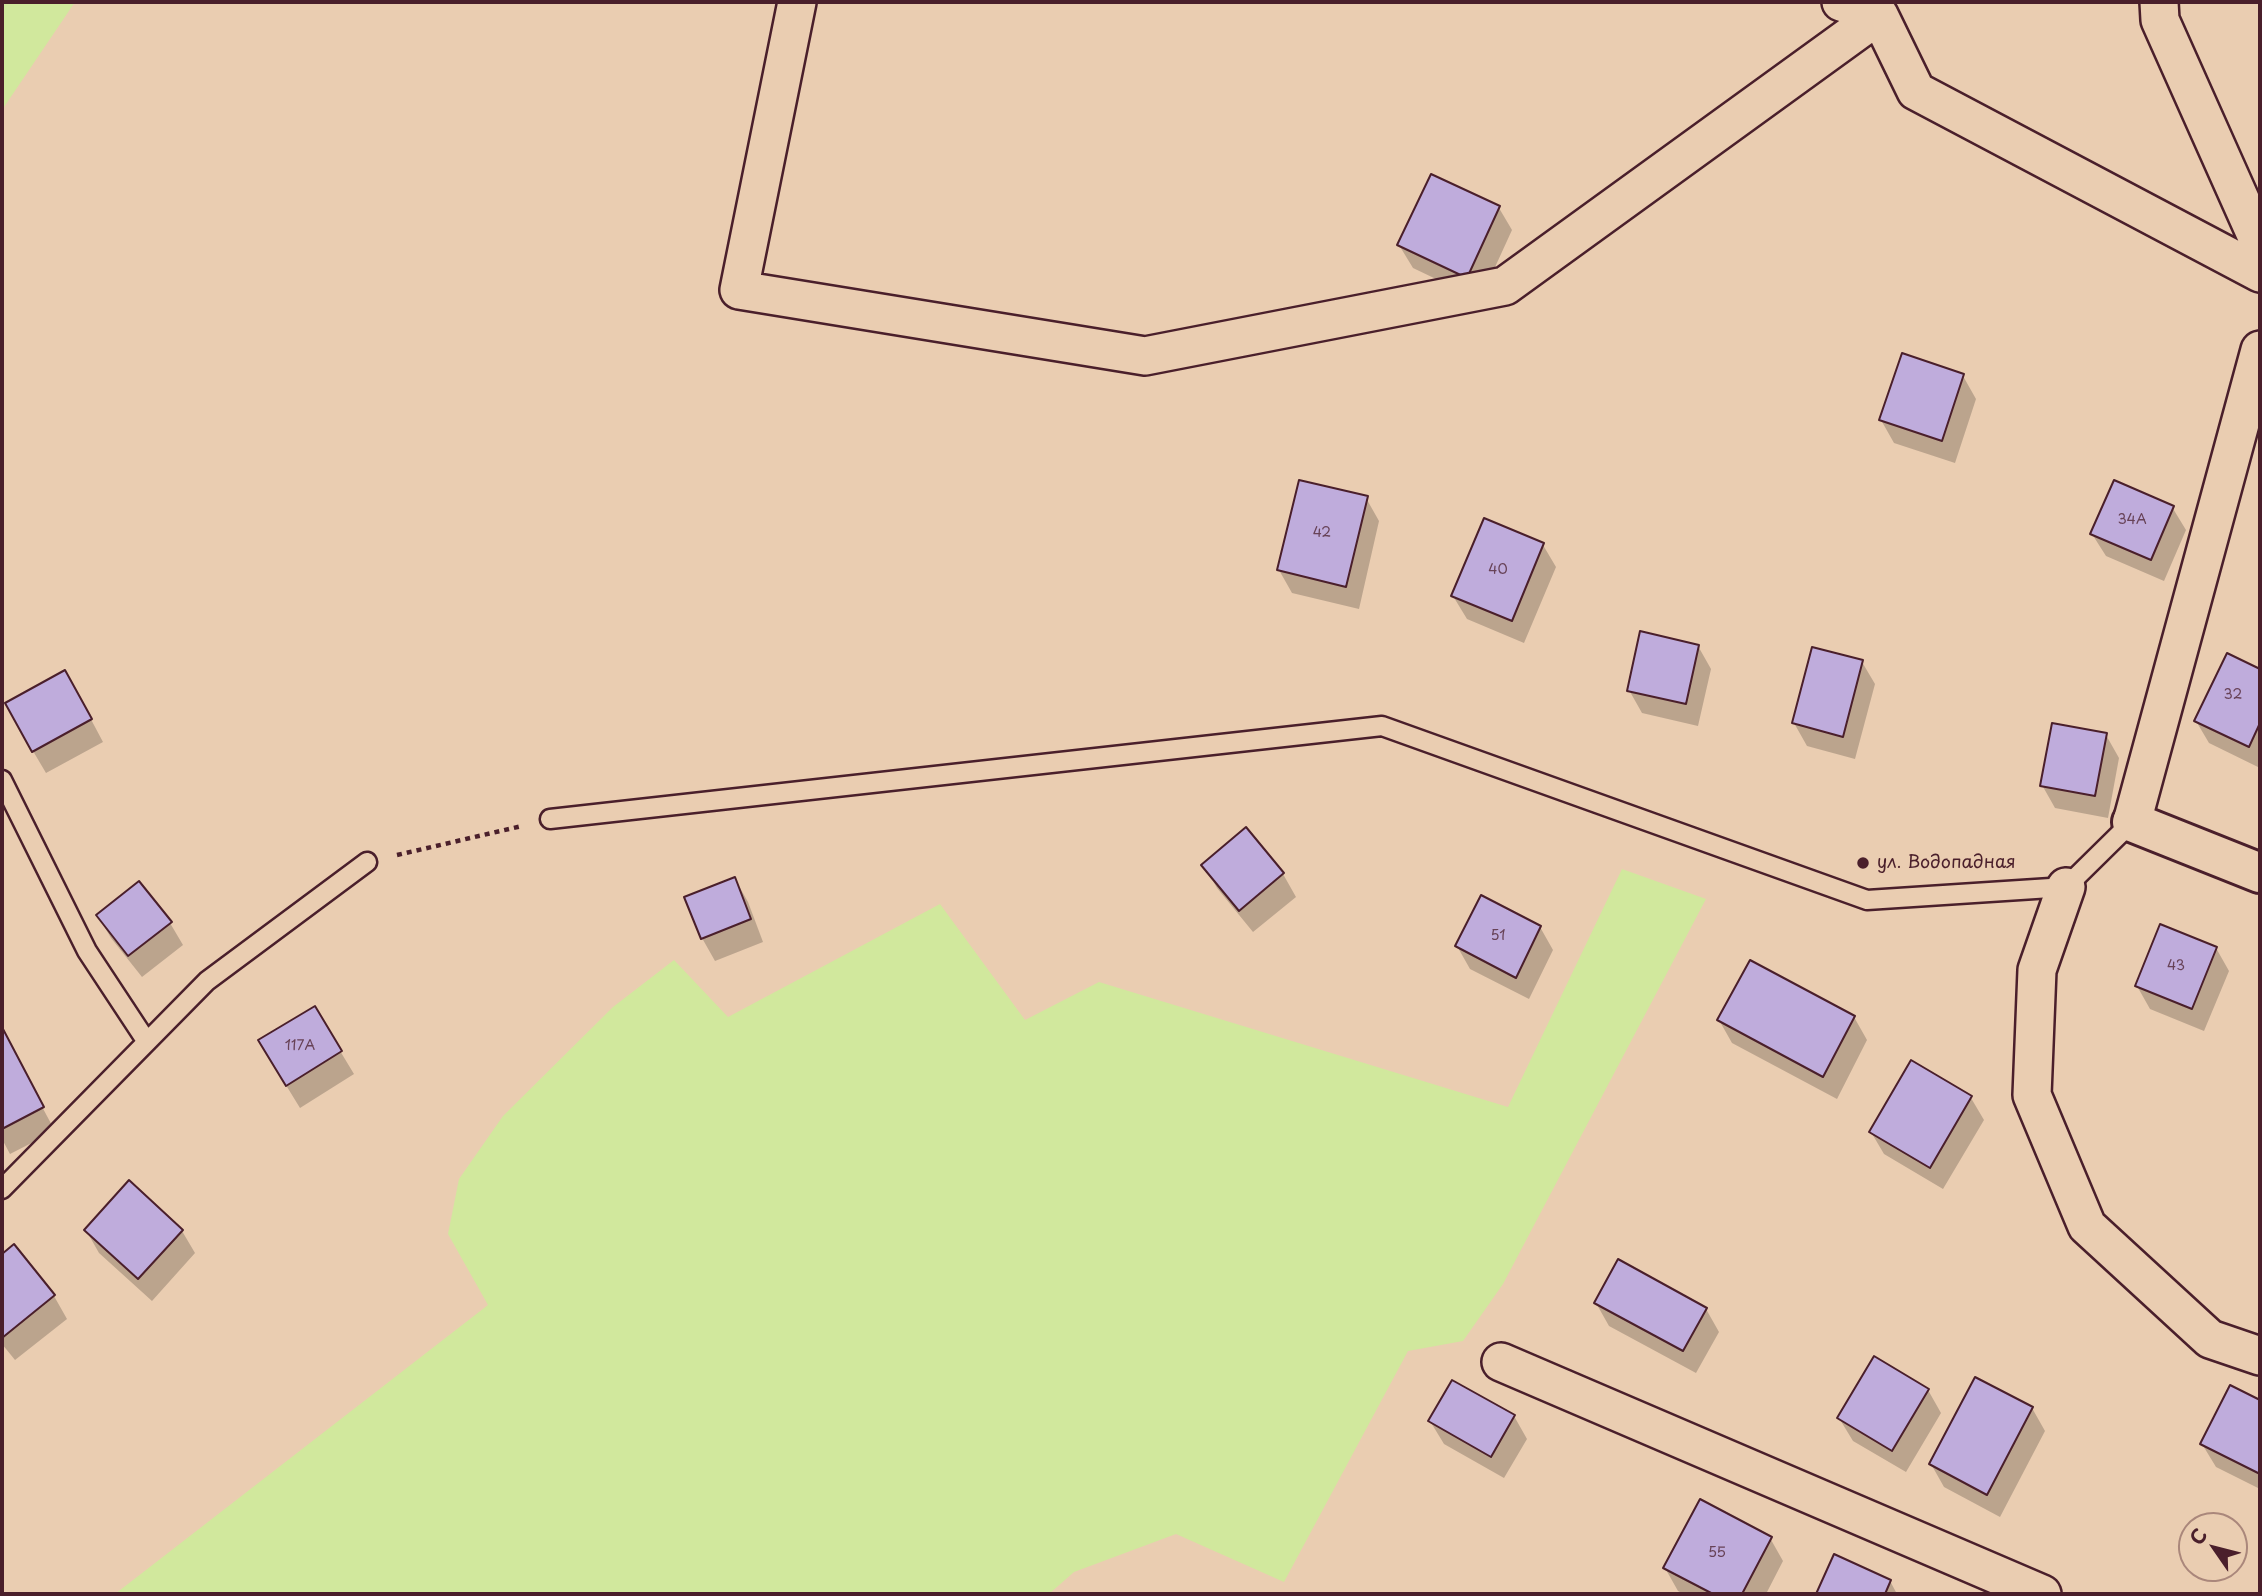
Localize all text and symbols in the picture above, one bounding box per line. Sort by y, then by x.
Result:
house number: 34А [2117,512,2147,528]
house number: 42 [1313,525,1331,541]
house number: 40 [1488,562,1508,578]
house number: 32 [2224,687,2242,703]
place label: ул. Водопадная [1877,852,2016,874]
marker: ул. Водопадная [1855,855,1871,871]
house number: 51 [1491,928,1505,944]
house number: 43 [2167,958,2185,974]
house number: 117А [285,1038,315,1054]
north arrow [2178,1512,2248,1582]
text: С [2182,1522,2213,1550]
house number: 55 [1708,1545,1726,1561]

